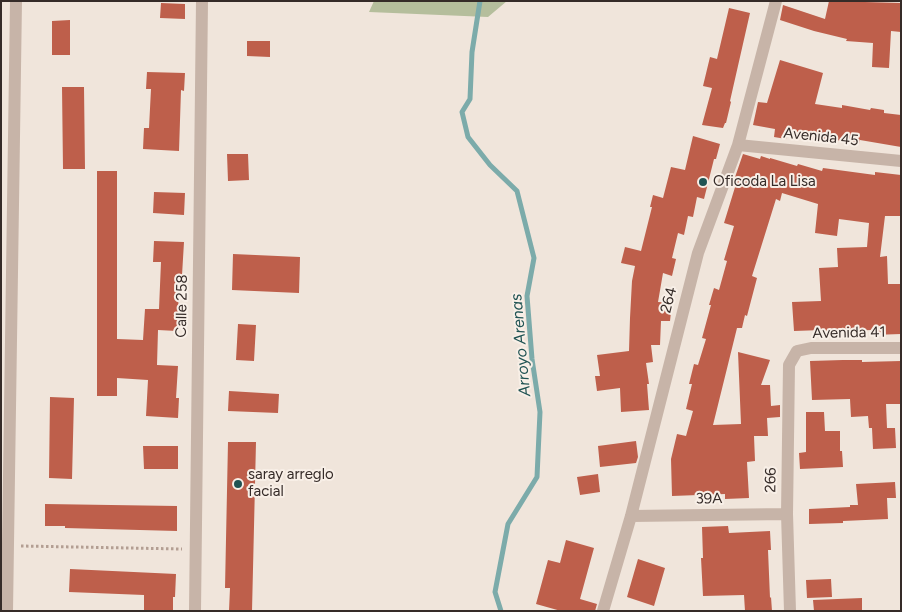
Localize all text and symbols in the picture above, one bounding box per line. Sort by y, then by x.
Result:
street label: Avenida 45 [782,124,860,150]
place label: Oficoda La Lisa [713,173,816,191]
marker: Oficoda La Lisa [697,176,709,188]
street label: Calle 258 [172,274,192,338]
street label: 264 [657,285,681,315]
water label: Arroyo Arenas [507,293,535,397]
street label: Avenida 41 [812,323,886,343]
place label: saray arreglo facial [248,466,334,501]
street label: 266 [762,467,780,493]
marker: saray arreglo facial [232,478,244,490]
street label: 39A [695,490,723,508]

